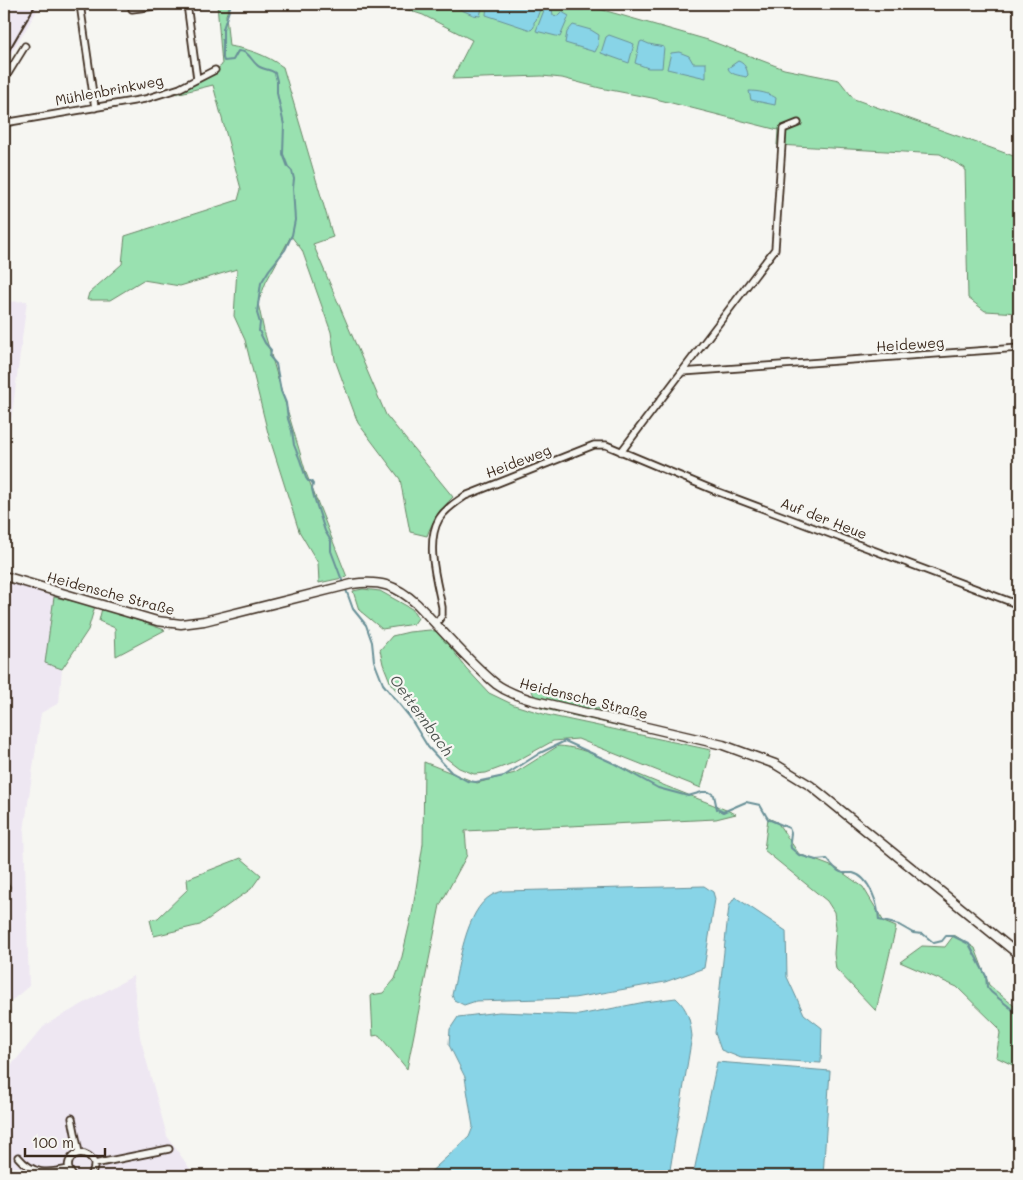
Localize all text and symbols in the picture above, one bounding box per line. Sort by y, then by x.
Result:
street label: Mühlenbrinkweg [53,70,165,110]
street label: Heideweg [875,332,945,356]
street label: Heideweg [483,440,553,482]
street label: Auf der Heue [778,493,870,543]
street label: Heidensche Straße [45,567,177,619]
water label: Oetternbach [386,670,458,760]
street label: Heidensche Straße [518,673,650,723]
scale bar [25,1125,105,1157]
text: 100 m [32,1132,74,1152]

